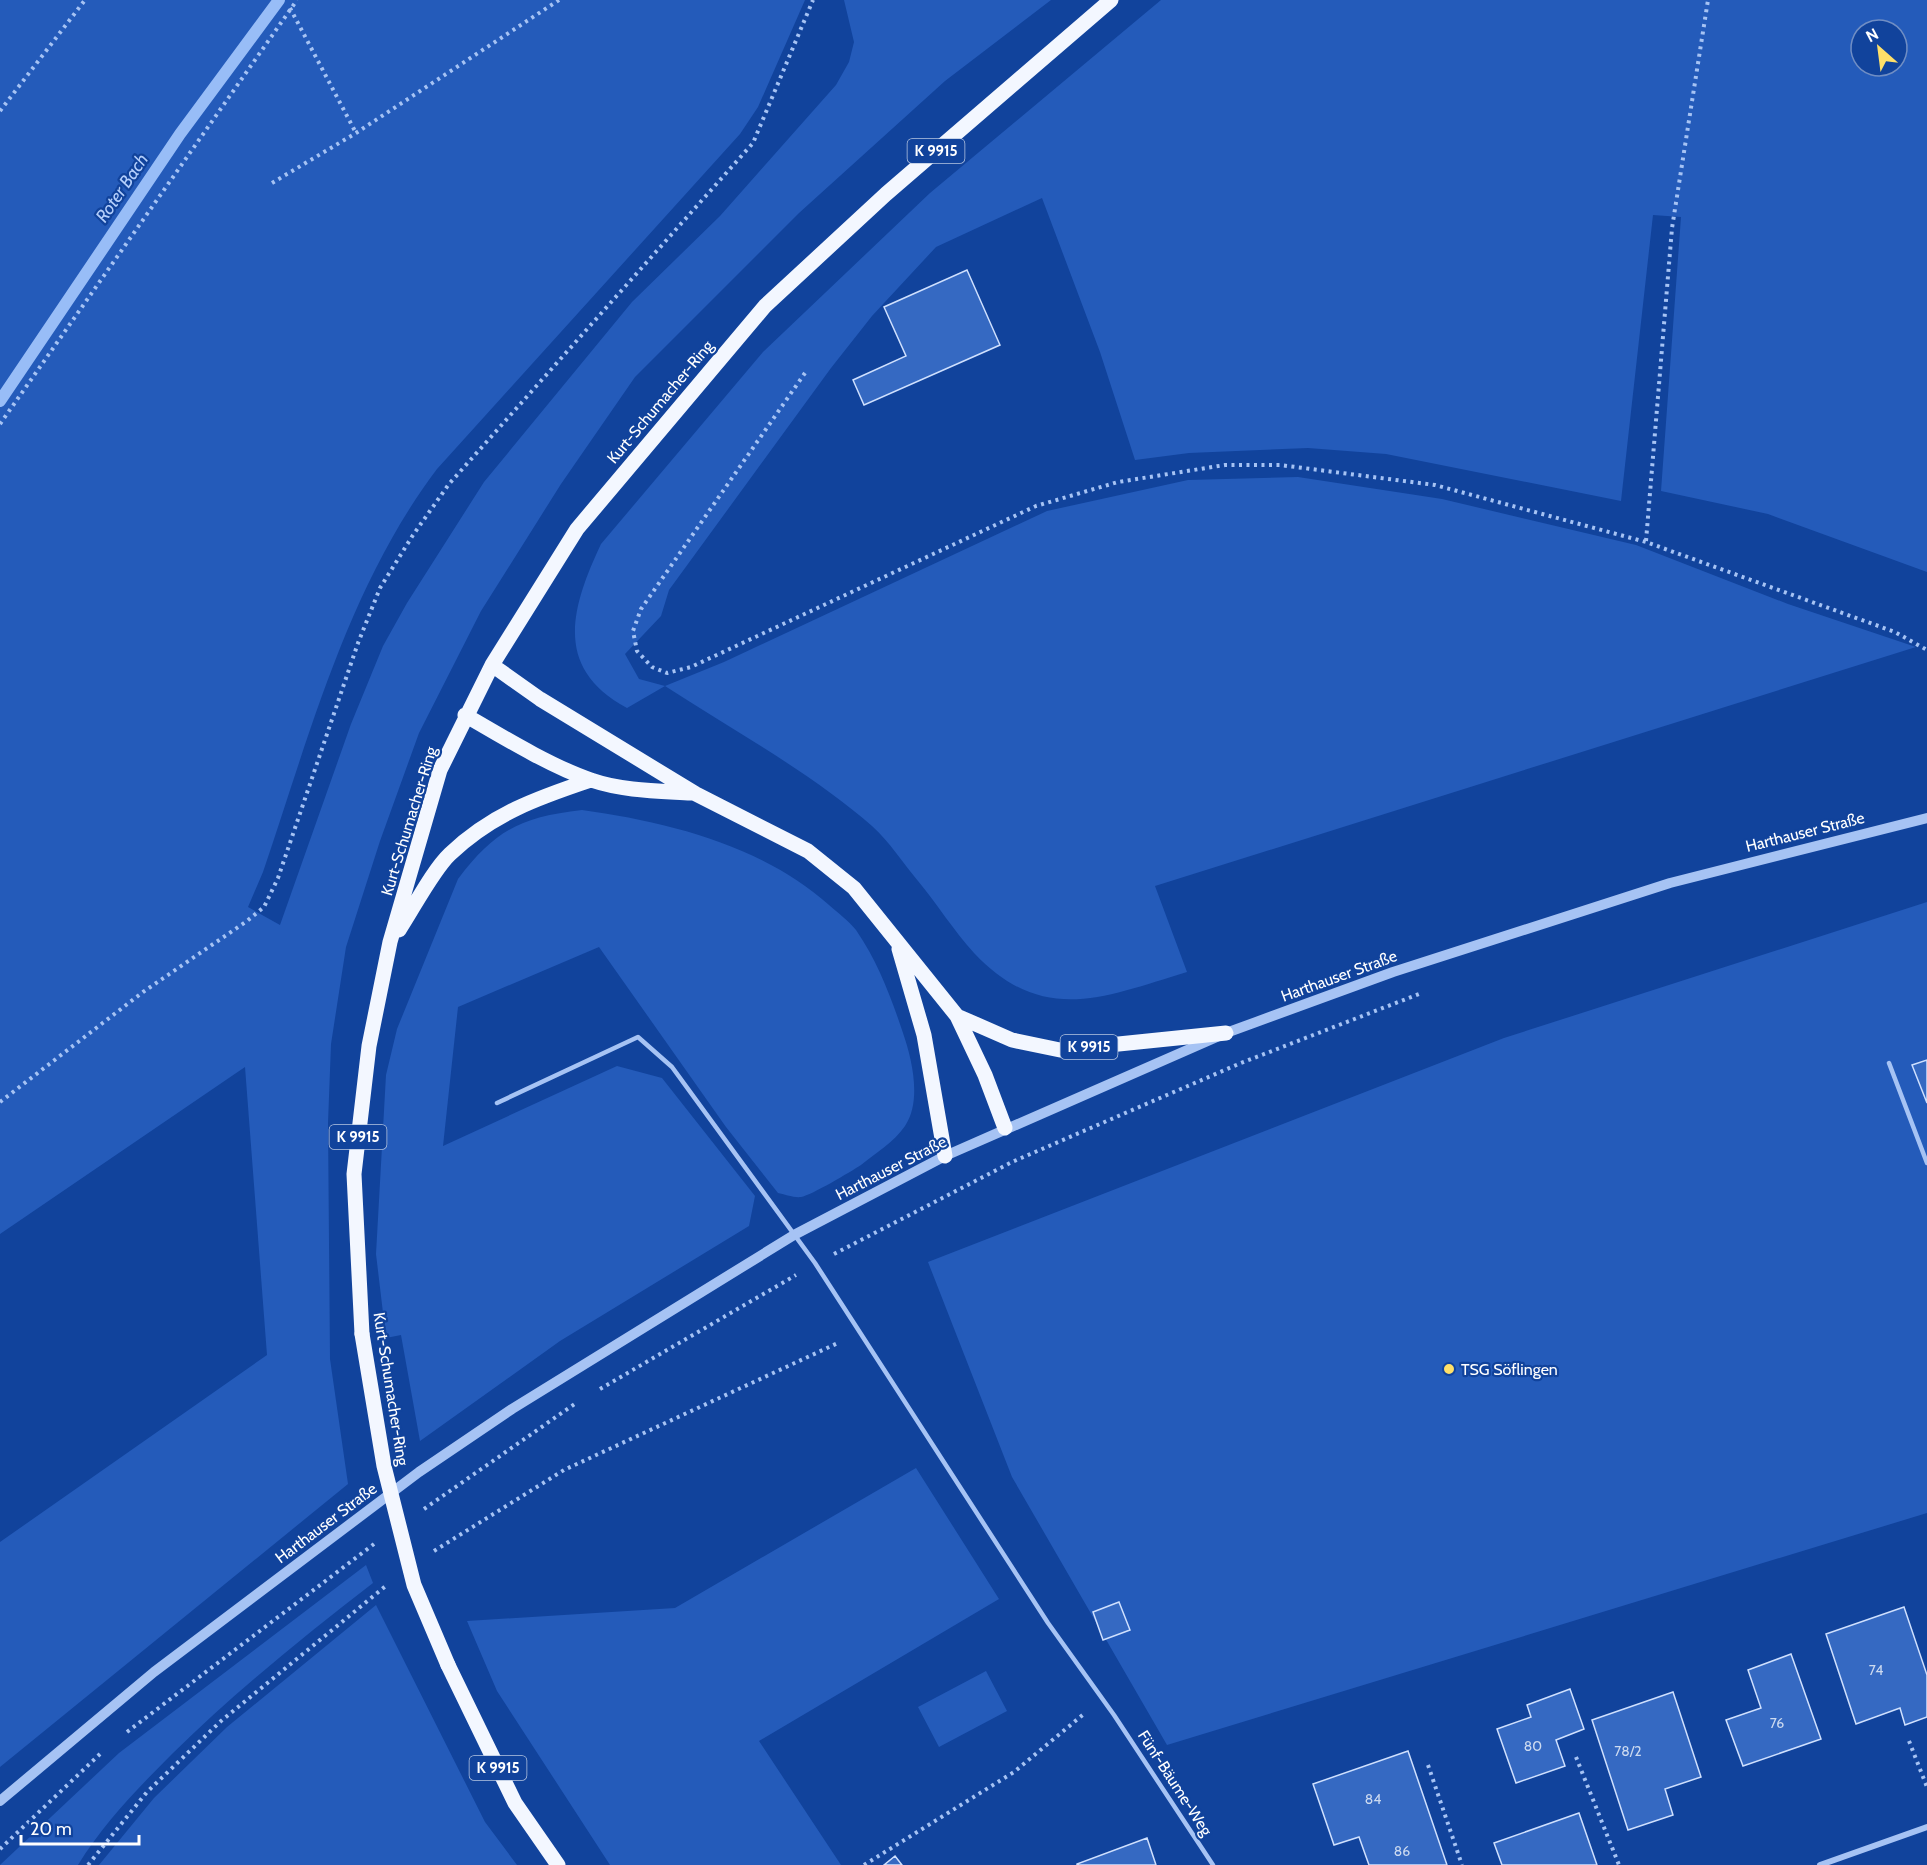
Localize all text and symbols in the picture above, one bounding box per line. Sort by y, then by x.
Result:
north arrow [1849,18,1909,78]
text: N [1863,24,1882,46]
road number: K 9915 [908,139,964,163]
water label: Roter Bach [91,149,153,227]
street label: Kurt-Schumacher-Ring [603,336,718,467]
street label: Kurt-Schumacher-Ring [377,743,441,898]
street label: Harthauser Straße [1744,808,1866,856]
street label: Harthauser Straße [1278,946,1400,1006]
road number: K 9915 [1060,1035,1118,1059]
road number: K 9915 [330,1125,386,1149]
street label: Harthauser Straße [832,1132,950,1204]
street label: Kurt-Schumacher-Ring [369,1311,413,1468]
place label: TSG Söflingen [1461,1360,1558,1379]
marker: TSG Söflingen [1442,1362,1456,1376]
street label: Harthauser Straße [272,1479,380,1567]
house number: 74 [1869,1661,1883,1679]
house number: 76 [1770,1714,1784,1732]
street label: Fünf-Bäume-Weg [1134,1727,1217,1840]
house number: 80 [1524,1737,1542,1755]
house number: 78/2 [1614,1742,1642,1760]
road number: K 9915 [470,1756,526,1780]
house number: 84 [1365,1790,1381,1808]
scale bar [21,1808,140,1846]
text: 20 m [30,1818,72,1840]
house number: 86 [1394,1842,1410,1860]

